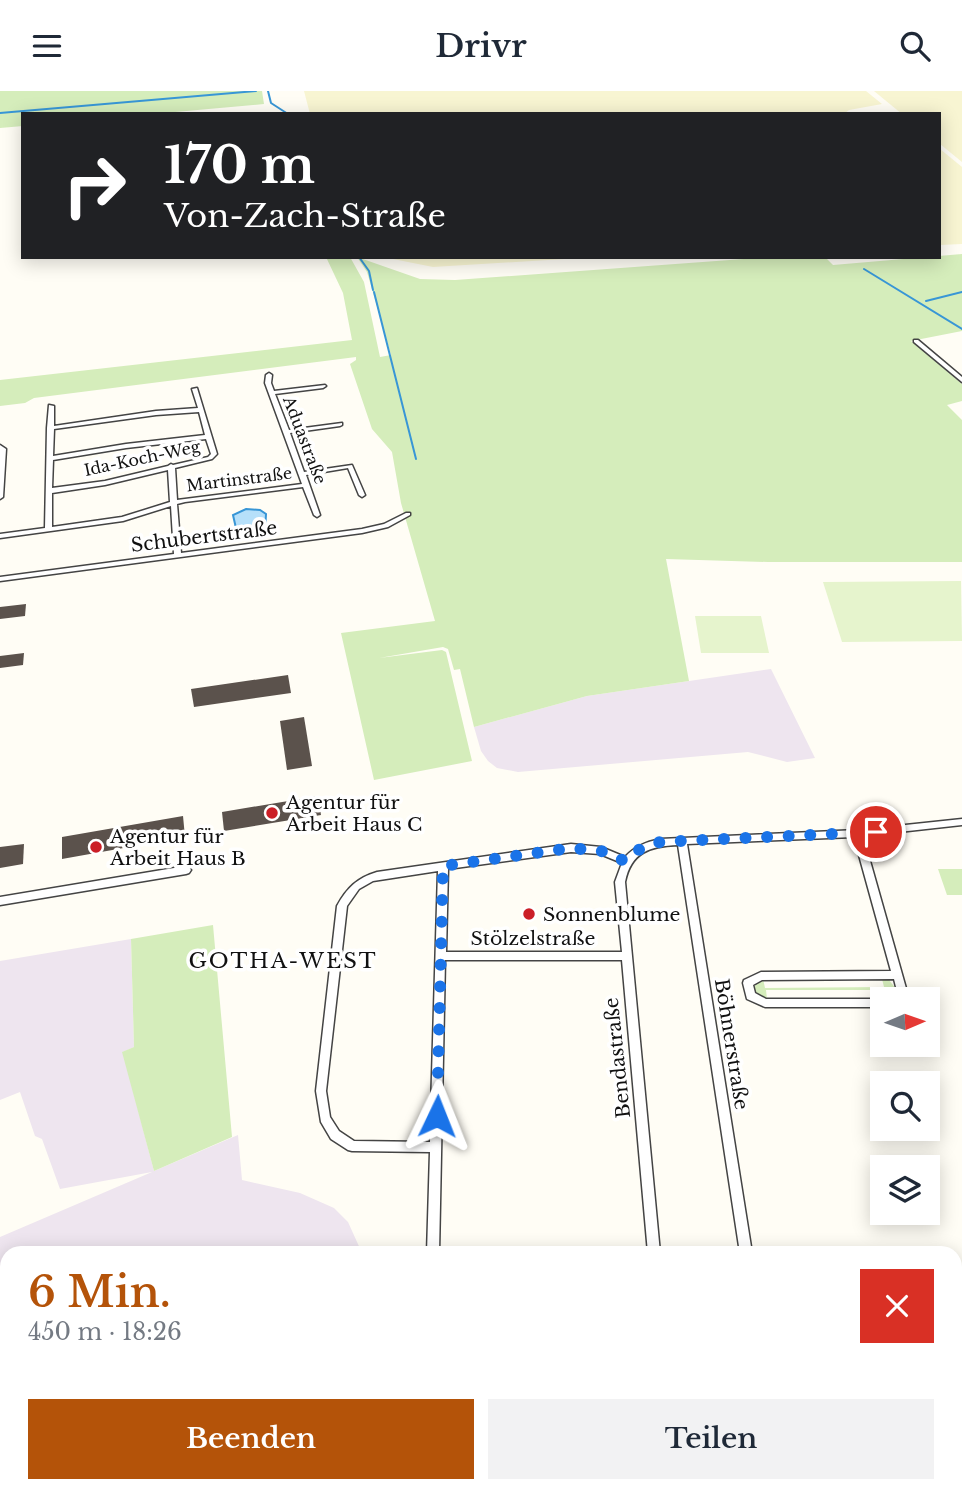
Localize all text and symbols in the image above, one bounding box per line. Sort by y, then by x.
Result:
text: Drivr [435,26,527,66]
icon: menu [28,27,66,65]
icon: search [896,27,934,65]
text: 170 m [164,135,315,196]
icon: right [49,140,140,231]
text: Von-Zach-Straße [164,196,446,236]
street label: Aduastraße [279,392,331,487]
street label: Ida-Koch-Weg [82,436,202,480]
street label: Martinstraße [185,463,293,495]
street label: Schubertstraße [130,516,278,557]
place label: Agentur für Arbeit Haus C [285,791,422,836]
pin [846,802,906,862]
marker: Agentur für Arbeit Haus C [264,805,280,821]
icon: arrive [857,813,895,851]
place label: Agentur für Arbeit Haus B [109,825,246,870]
marker: Agentur für Arbeit Haus B [88,839,104,855]
place label: Sonnenblume [543,903,680,926]
marker: Sonnenblume [521,906,537,922]
street label: Stölzelstraße [471,927,595,950]
district label: GOTHA-WEST [188,948,378,974]
street label: Böhnerstraße [710,977,753,1111]
north arrow [870,987,940,1057]
map controls [870,987,940,1225]
street label: Bendastraße [600,996,635,1119]
button: search [870,1071,940,1141]
position arrow [400,1079,474,1153]
button: layers [870,1155,940,1225]
text: 6 Min. [28,1266,171,1318]
button: close [860,1269,934,1343]
text: 450 m · 18:26 [28,1318,182,1346]
button: Beenden [28,1399,474,1479]
button: Teilen [488,1399,934,1479]

